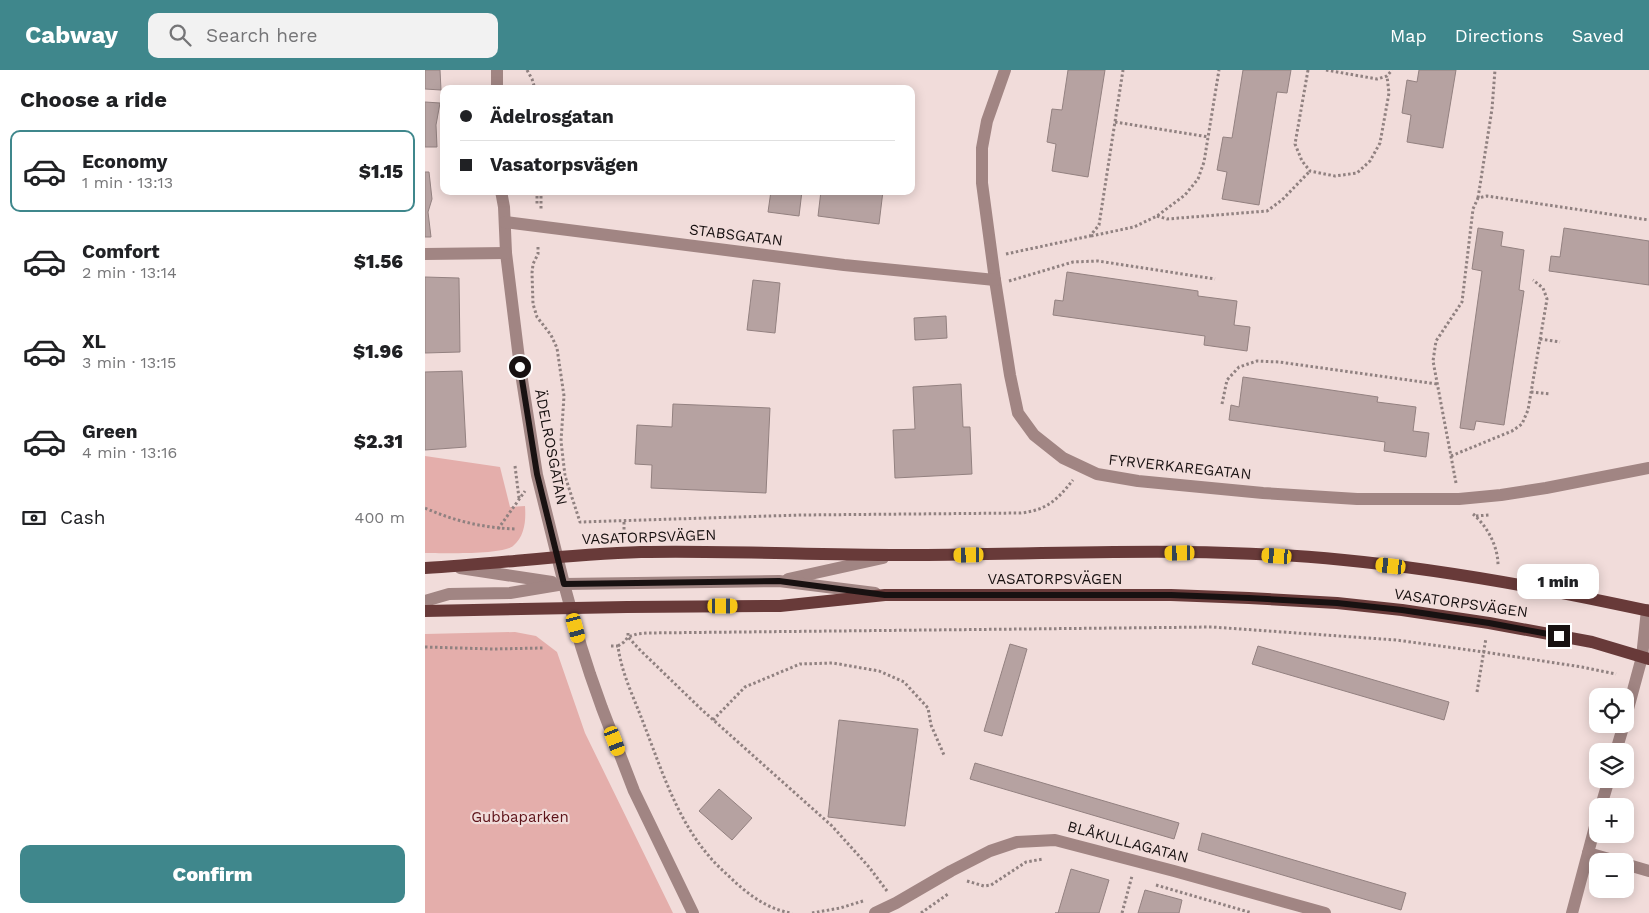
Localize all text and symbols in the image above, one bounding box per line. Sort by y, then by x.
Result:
search box [148,13,498,58]
text: Cabway [25,21,118,49]
icon: search [166,21,194,49]
text: Search here [206,24,317,47]
text: Map [1390,25,1427,46]
text: Directions [1455,25,1544,46]
text: Saved [1572,25,1624,46]
text: Choose a ride [20,87,167,112]
text: Ädelrosgatan [490,105,614,128]
icon: car [22,149,67,194]
text: Economy [82,150,167,173]
text: Vasatorpsvägen [490,153,638,176]
text: $1.15 [359,160,403,183]
text: 1 min · 13:13 [82,173,173,192]
street label: STABSGATAN [688,220,784,250]
icon: car [22,239,67,284]
text: Comfort [82,240,160,263]
text: $1.56 [354,250,403,273]
text: 2 min · 13:14 [82,263,177,282]
icon: car [22,329,67,374]
text: XL [82,330,106,353]
text: $1.96 [353,340,403,363]
text: 3 min · 13:15 [82,353,176,372]
route start [509,356,531,378]
street label: ÄDELROSGATAN [531,387,571,507]
icon: car [22,419,67,464]
text: Green [82,420,138,443]
text: $2.31 [354,430,403,453]
text: 4 min · 13:16 [82,443,177,462]
street label: FYRVERKAREGATAN [1108,451,1252,483]
icon: cash [20,504,48,532]
text: Cash [60,506,106,529]
text: 400 m [355,508,405,527]
street label: VASATORPSVÄGEN [581,526,717,548]
car [1164,545,1195,561]
car [953,547,984,563]
car [1261,547,1292,565]
car [1375,557,1406,575]
callout: 1 min [1518,564,1600,598]
street label: VASATORPSVÄGEN [988,570,1122,588]
text: 1 min [1537,572,1579,591]
street label: VASATORPSVÄGEN [1393,585,1529,621]
car [708,599,738,614]
car [564,612,587,644]
route end [1548,625,1570,647]
map controls [1589,688,1634,898]
button: locate [1589,688,1634,733]
car [602,724,627,758]
button: layers [1589,743,1634,788]
button: + [1589,798,1634,843]
park label: Gubbaparken [471,808,569,826]
street label: BLÅKULLAGATAN [1065,817,1191,867]
button: Confirm [20,845,405,903]
button: − [1589,853,1634,898]

